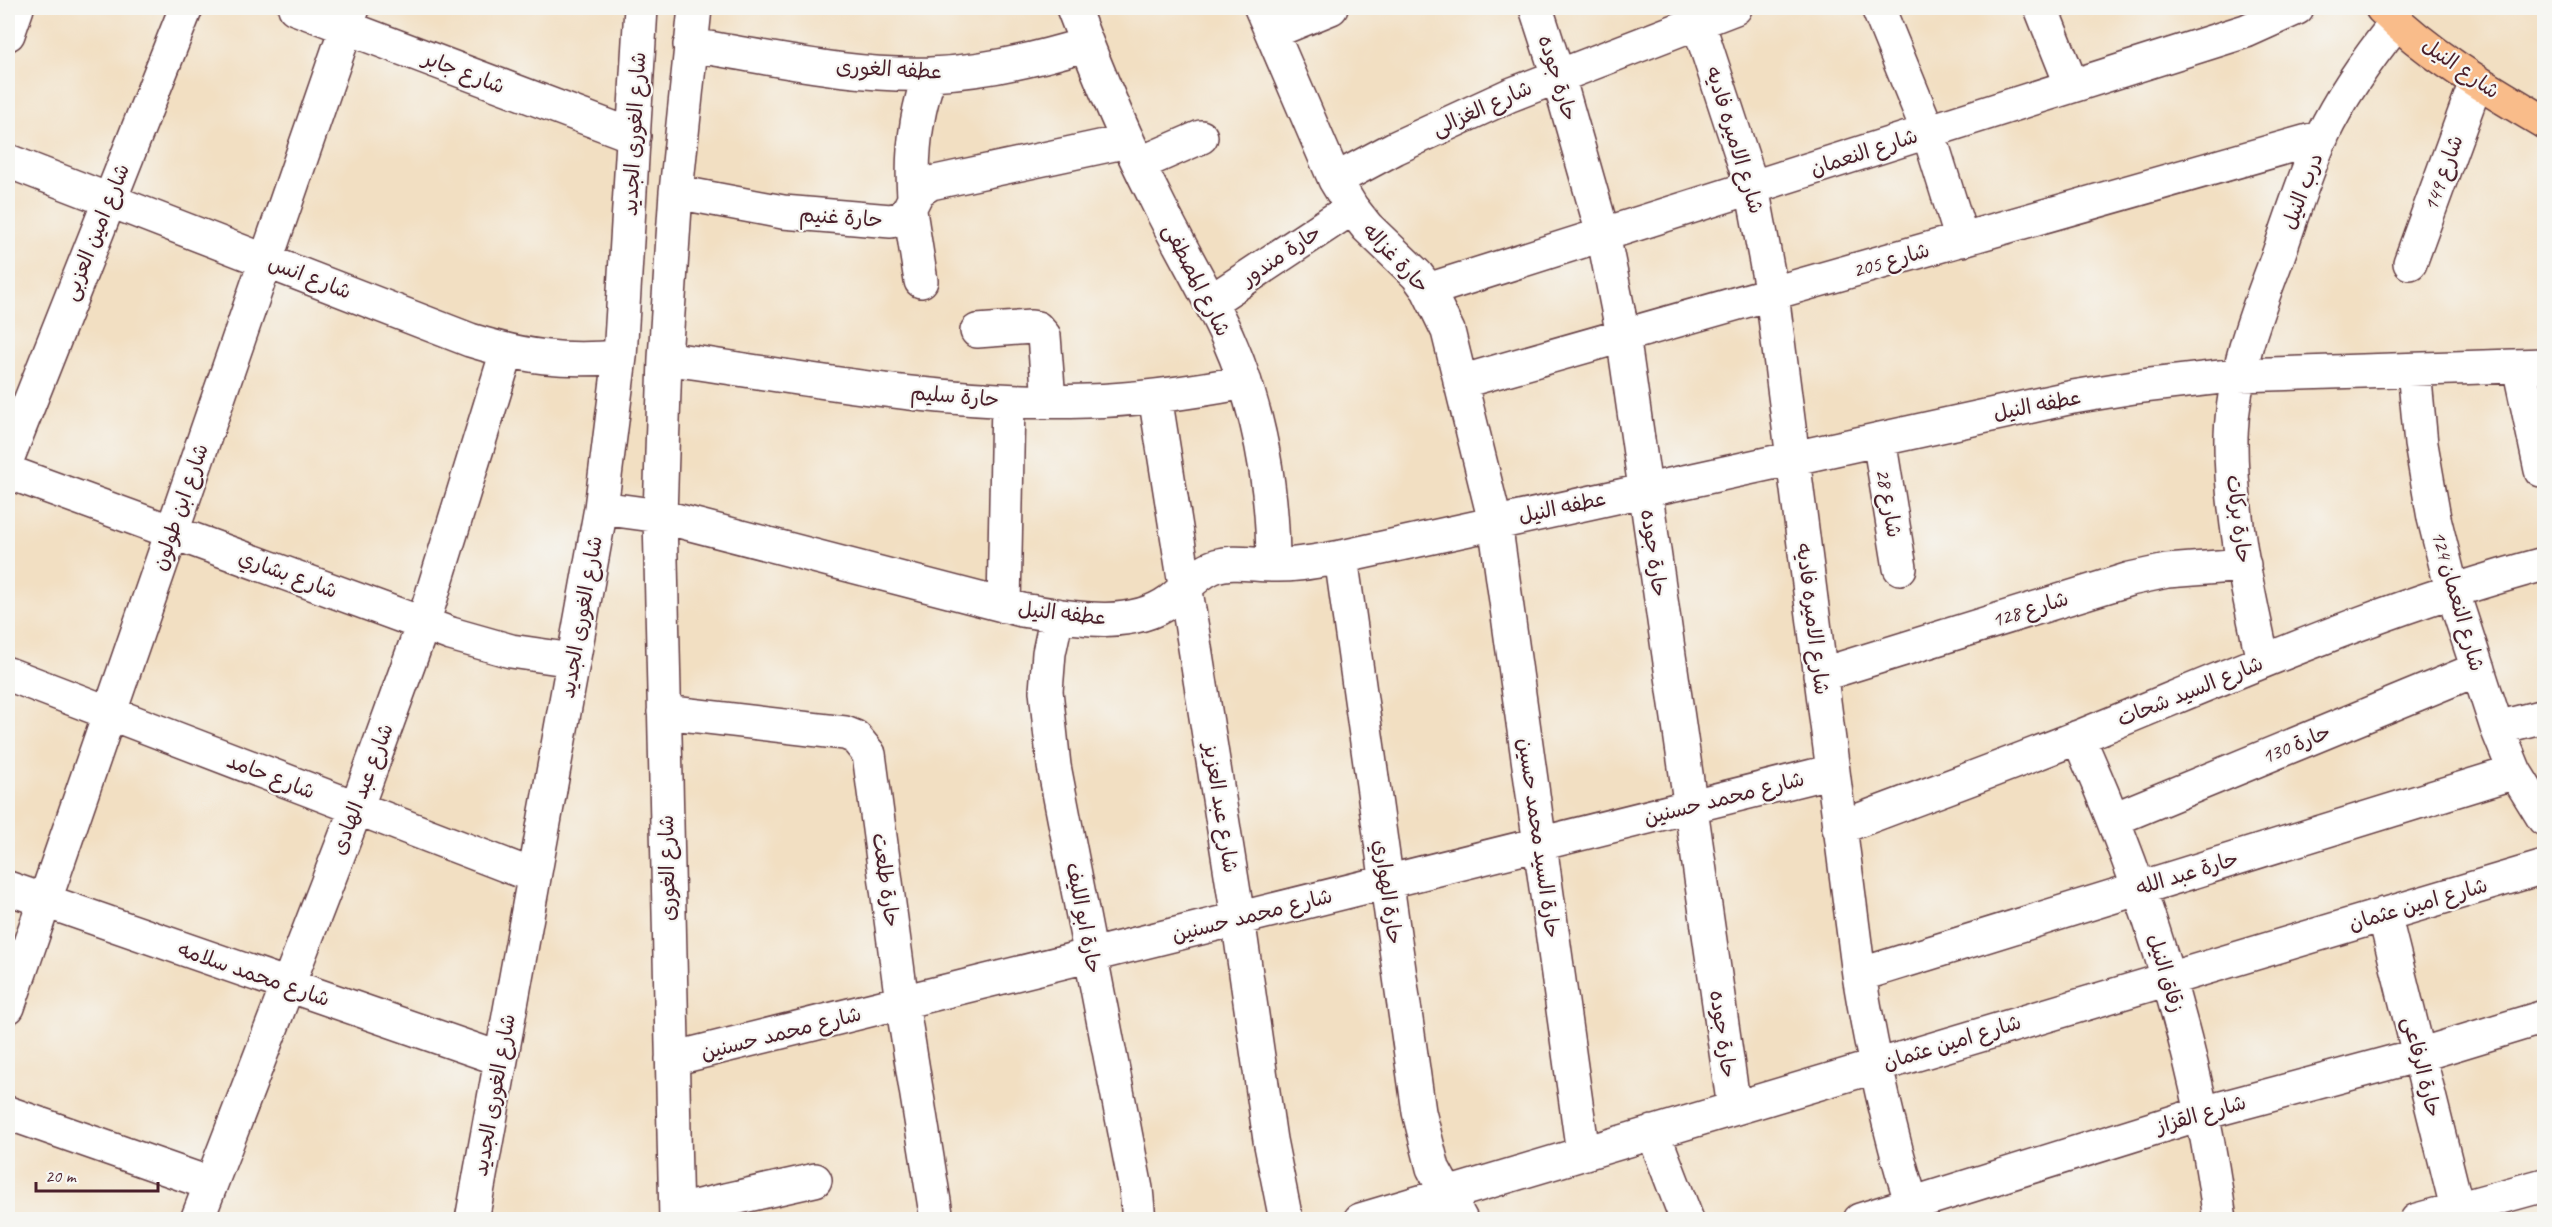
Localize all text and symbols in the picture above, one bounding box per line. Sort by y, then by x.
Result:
street label: حارة جوده [1533,32,1583,124]
street label: شارع النيل [2416,32,2505,106]
street label: شارع جابر [417,44,509,101]
street label: شارع الغورى الجديد [617,51,653,217]
street label: عطفه الغورى [835,53,943,85]
street label: شارع الاميره فاديه [1698,63,1770,217]
street label: شارع الغزالى [1428,74,1537,143]
street label: شارع النعمان [1807,122,1922,184]
street label: شارع 149 [2417,131,2471,215]
street label: درب النيل [2276,149,2328,233]
street label: شارع امين العزبى [57,160,137,305]
street label: حارة غنيم [798,201,884,236]
street label: حارة غزاله [1357,218,1435,298]
street label: شارع المصطفى [1156,219,1237,342]
street label: حارة مندور [1234,219,1326,292]
street label: شارع 205 [1849,237,1933,285]
street label: شارع انس [264,249,355,307]
street label: حارة سليم [909,379,1000,416]
street label: عطفه النيل [1991,384,2083,426]
street label: شارع ابن طولون [146,440,216,575]
street label: شارع 28 [1868,467,1908,540]
street label: حارة بركات [2221,473,2257,565]
street label: عطفه النيل [1516,485,1608,529]
street label: حارة جوده [1635,507,1673,599]
street label: شارع النعمان 124 [2424,528,2490,675]
street label: شارع الغورى الجديد [554,534,610,701]
street label: شارع الاميره فاديه [1789,542,1835,697]
street label: شارع بشاري [234,544,341,606]
street label: شارع 128 [1988,585,2072,635]
street label: عطفه النيل [1017,595,1107,631]
street label: شارع السيد شحات [2113,650,2268,734]
street label: حارة 130 [2258,718,2334,770]
street label: شارع عبد الهادى [325,720,401,859]
street label: حارة السيد محمد حسين [1512,736,1566,940]
street label: شارع عبد العزيز [1196,739,1244,875]
street label: شارع حامد [222,747,319,807]
street label: شارع محمد حسنين [1641,765,1808,832]
street label: شارع الغورى [653,815,683,921]
street label: حارة طلعت [867,831,905,929]
street label: حارة الهواري [1366,838,1408,946]
street label: حارة عبد الله [2133,845,2241,901]
street label: حارة ابو الليف [1060,860,1108,976]
street label: شارع امين عثمان [2346,872,2491,938]
street label: شارع محمد حسنين [1169,882,1336,949]
street label: زقاق النيل [2142,930,2190,1016]
street label: شارع محمد سلامه [174,936,333,1014]
street label: حارة جوده [1704,988,1742,1080]
street label: شارع محمد حسنين [698,1000,865,1067]
street label: شارع امين عثمان [1880,1009,2025,1077]
street label: شارع الغورى الجديد [467,1012,523,1179]
street label: حارة الرفاعى [2396,1014,2447,1120]
street label: شارع القزاز [2151,1089,2250,1142]
scale bar [36,1155,158,1193]
text: 20 m [45,1165,78,1187]

